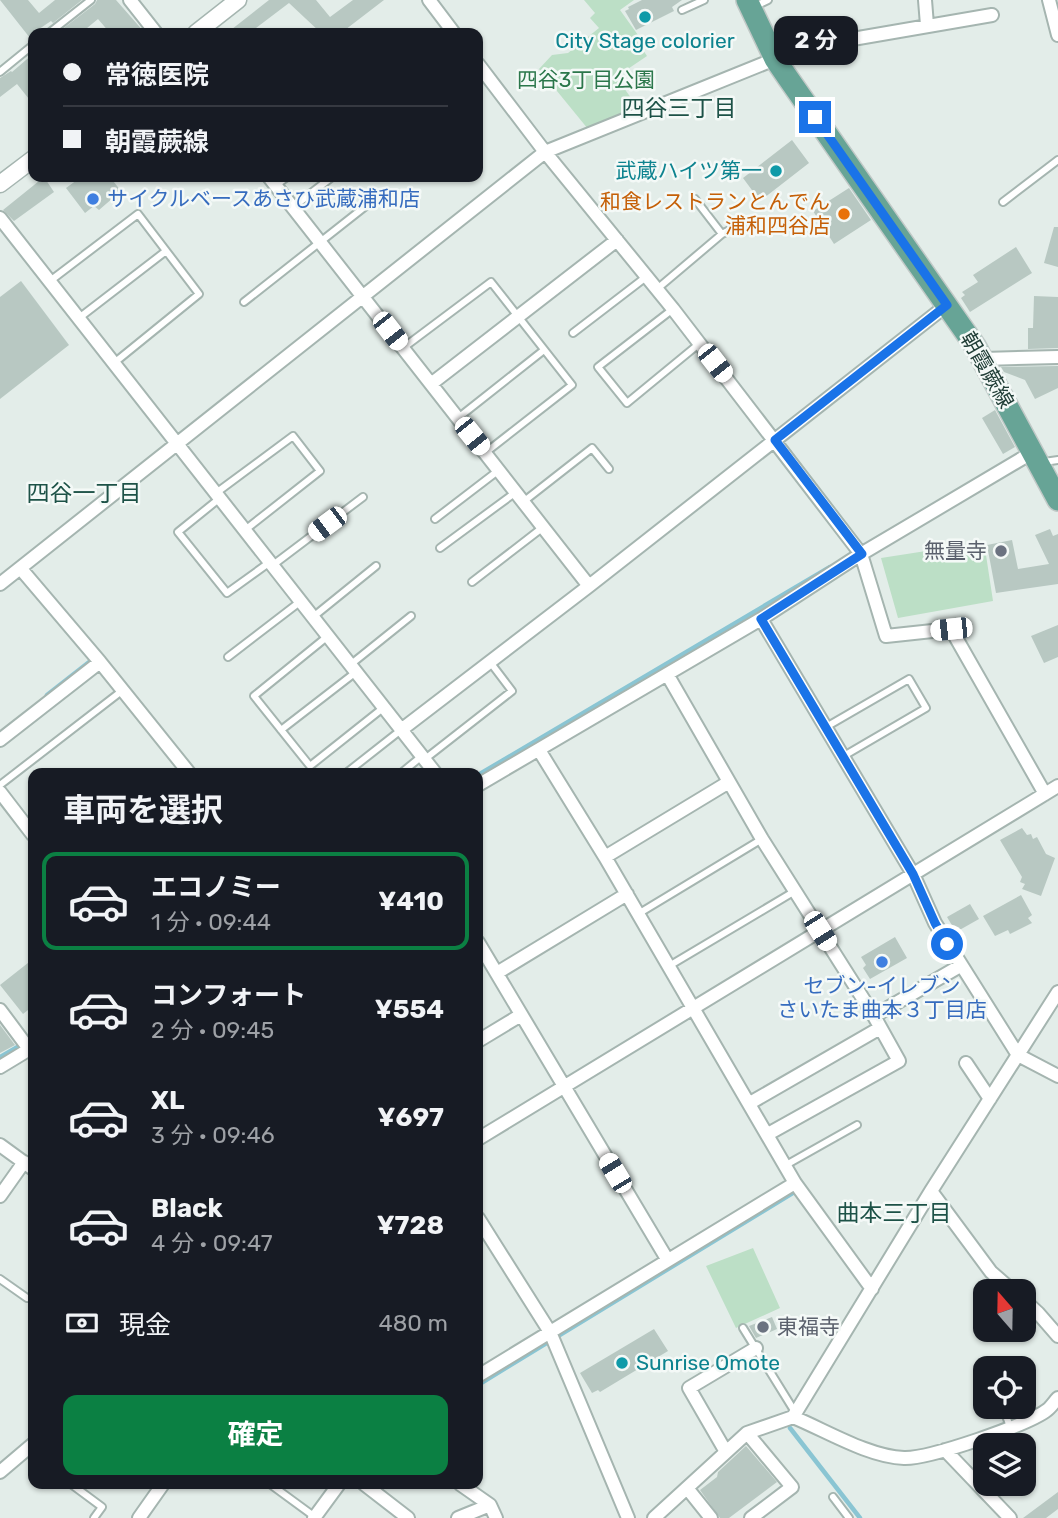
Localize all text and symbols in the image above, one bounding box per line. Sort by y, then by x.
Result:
marker: City Stage colorier [637,9,653,25]
callout: 2 分 [773,16,857,64]
text: 2 分 [795,26,837,54]
place label: City Stage colorier [555,28,735,53]
text: 常徳医院 [105,60,209,91]
park label: 四谷3丁目公園 [517,67,655,92]
district label: 四谷三丁目 [622,94,737,122]
route end [799,101,831,133]
text: 朝霞蕨線 [105,127,209,158]
place label: 武蔵ハイツ第一 [615,158,762,183]
marker: 武蔵ハイツ第一 [768,163,784,179]
place label: サイクルベースあさひ武蔵浦和店 [107,186,420,211]
place label: 和食レストランとんでん 浦和四谷店 [600,189,830,238]
marker: サイクルベースあさひ武蔵浦和店 [85,191,101,207]
marker: 和食レストランとんでん 浦和四谷店 [836,206,852,222]
car [369,308,412,354]
street label: 朝霞蕨線 [956,327,1019,412]
car [694,340,737,386]
car [451,413,494,459]
district label: 四谷一丁目 [27,479,142,507]
car [304,503,351,545]
place label: 無量寺 [924,538,987,563]
marker: 無量寺 [993,543,1009,559]
car [930,616,973,642]
text: 車両を選択 [63,791,223,829]
icon: car [67,870,130,933]
text: エコノミー [151,872,281,903]
text: ¥410 [378,886,444,917]
text: 1 分 · 09:44 [151,908,271,936]
car [800,908,841,954]
route start [931,928,963,960]
marker: セブン-イレブン さいたま曲本３丁目店 [874,954,890,970]
place label: セブン-イレブン さいたま曲本３丁目店 [777,973,987,1022]
icon: car [67,978,130,1041]
text: コンフォート [151,980,306,1011]
text: ¥554 [375,994,444,1025]
text: 2 分 · 09:45 [151,1016,274,1044]
text: XL [151,1085,184,1116]
icon: car [67,1086,130,1149]
text: ¥697 [378,1102,444,1133]
text: 3 分 · 09:46 [151,1121,275,1149]
car [596,1150,635,1196]
text: Black [151,1193,223,1224]
icon: car [67,1194,130,1257]
district label: 曲本三丁目 [837,1199,952,1227]
text: ¥728 [377,1210,444,1241]
text: 4 分 · 09:47 [151,1229,273,1257]
north arrow [973,1279,1036,1342]
map controls [973,1279,1036,1496]
icon: cash [63,1304,101,1342]
text: 480 m [378,1309,448,1337]
text: 現金 [119,1310,171,1341]
place label: 東福寺 [777,1314,840,1339]
marker: 東福寺 [755,1319,771,1335]
place label: Sunrise Omote [636,1350,780,1375]
marker: Sunrise Omote [614,1355,630,1371]
button: locate [973,1356,1036,1419]
button: 確定 [63,1395,448,1475]
button: layers [973,1433,1036,1496]

